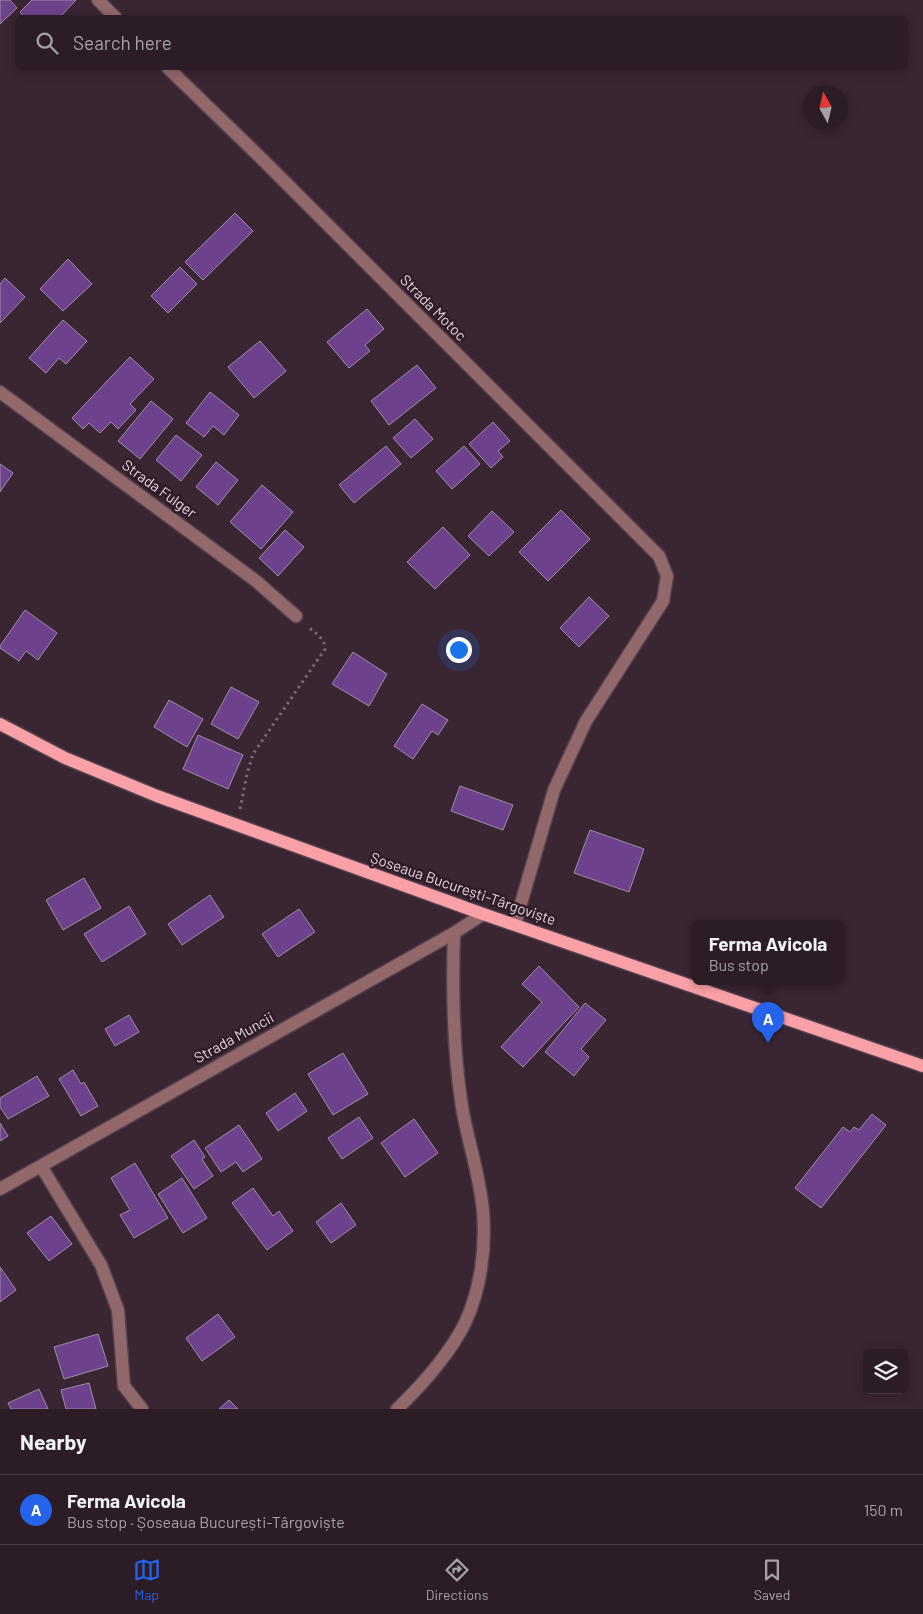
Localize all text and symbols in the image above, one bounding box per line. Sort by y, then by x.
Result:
search box [15,15,908,70]
icon: search [33,29,61,57]
text: Search here [73,31,172,54]
north arrow [803,85,848,130]
street label: Strada Motoc [397,270,471,344]
street label: Strada Fulger [119,455,201,521]
your location [446,637,472,663]
street label: Șoseaua București-Târgoviște [368,848,558,928]
popup [692,920,844,985]
text: Ferma Avicola [709,932,827,955]
text: Bus stop [709,955,769,974]
pin: A [752,1002,784,1043]
street label: Strada Muncii [191,1008,277,1066]
map controls [863,1349,908,1394]
button: layers [863,1349,908,1394]
text: Nearby [20,1429,86,1454]
text: Ferma Avicola [67,1489,186,1512]
text: A [31,1500,41,1519]
text: 150 m [864,1500,903,1519]
text: Bus stop · Șoseaua București-Târgoviște [67,1512,345,1531]
tab: Map [133,1556,161,1603]
tab: Directions [426,1556,488,1603]
tab: Saved [754,1556,790,1603]

